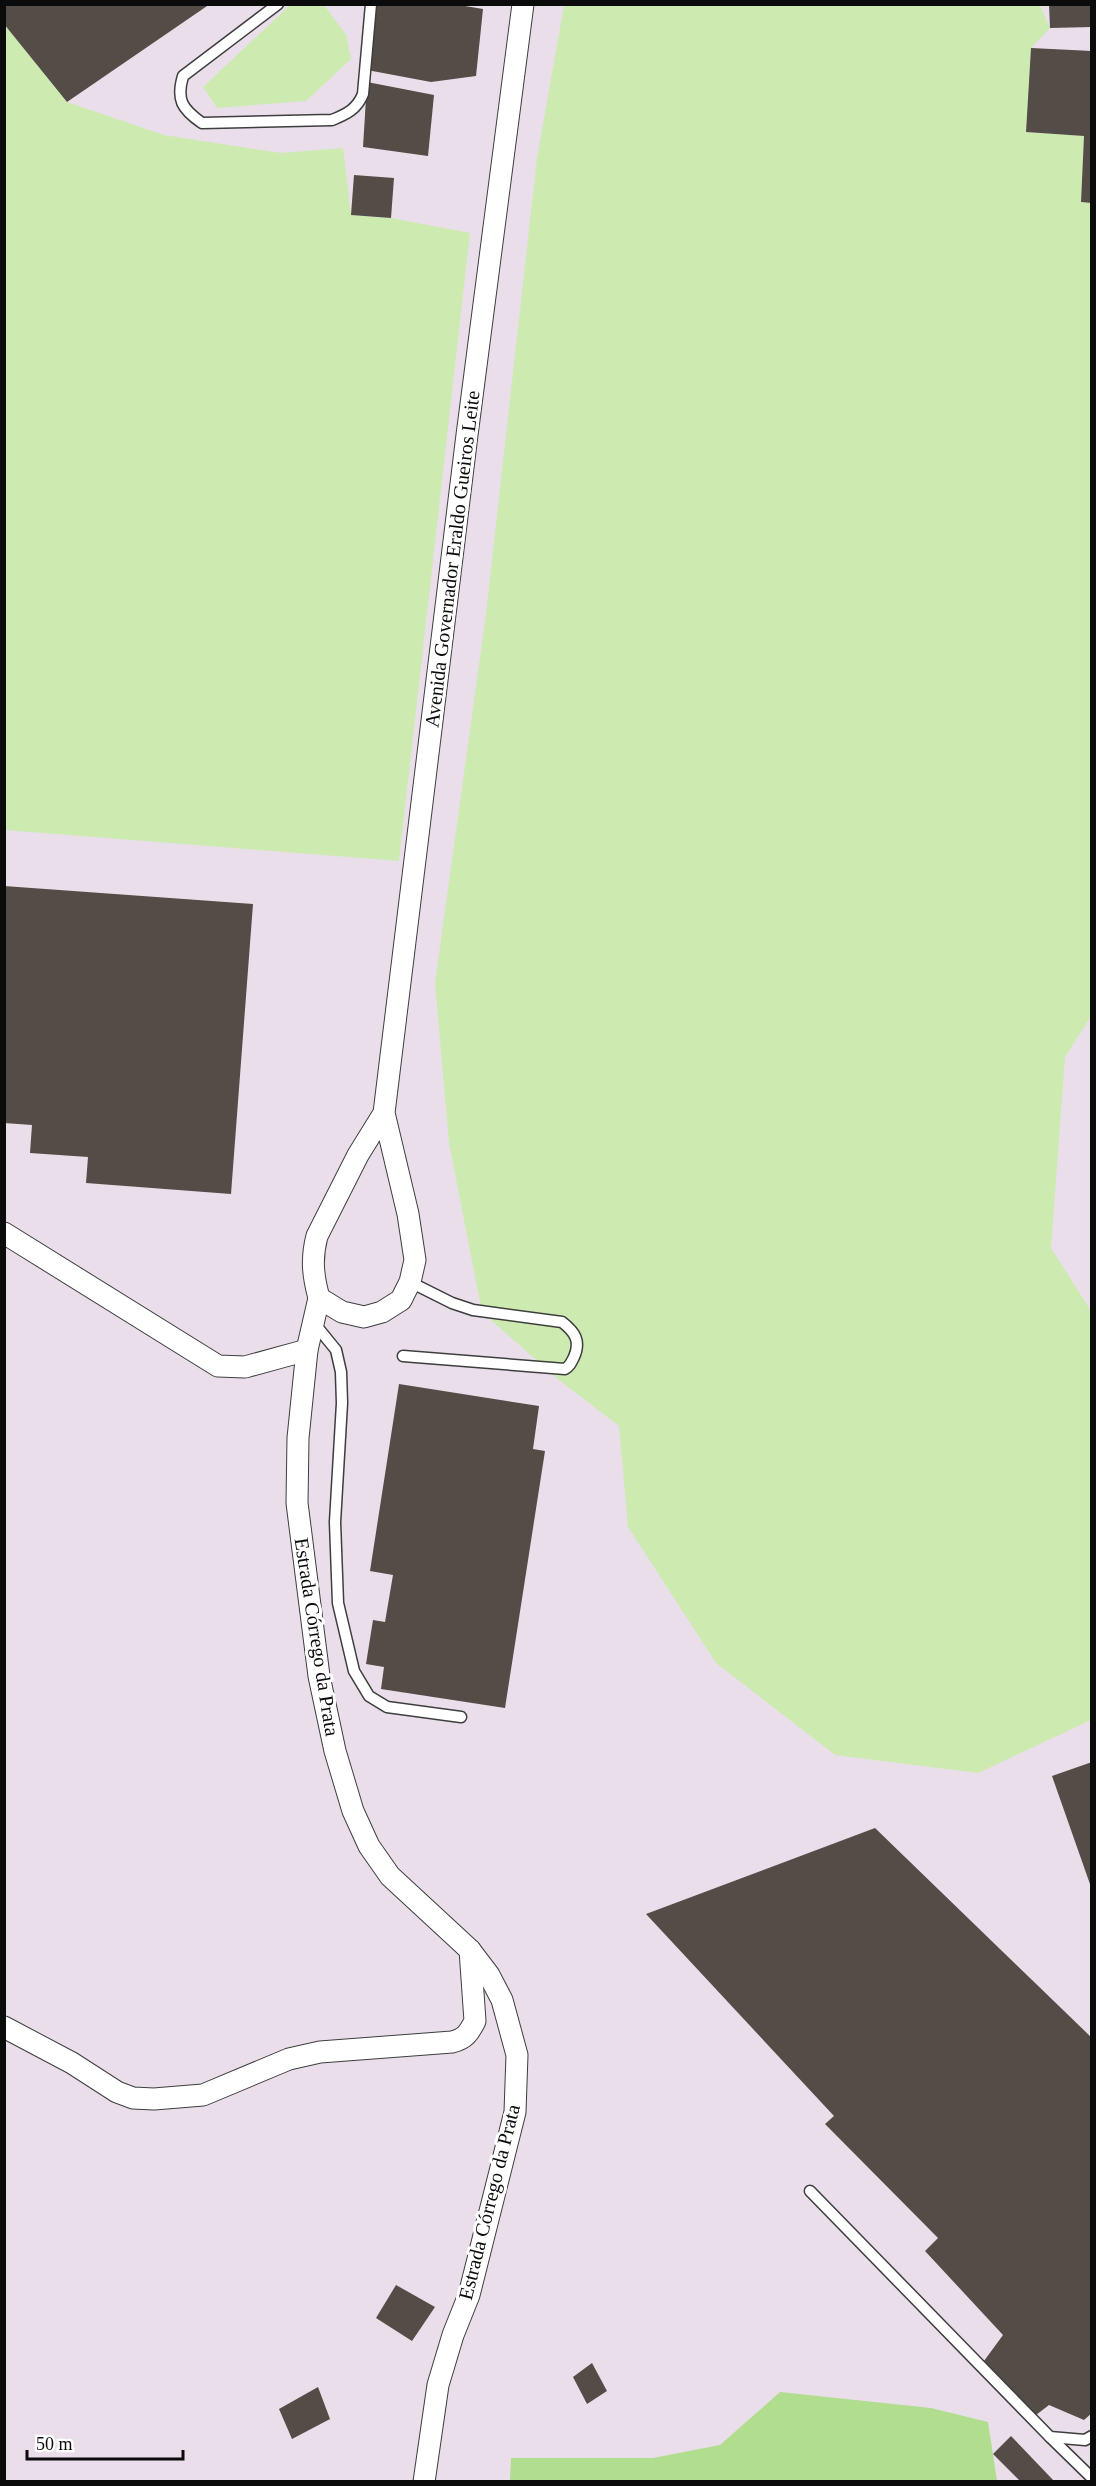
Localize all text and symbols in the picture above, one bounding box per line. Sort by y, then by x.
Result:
street label: Avenida Governador Eraldo Gueiros Leite [420,389,484,729]
street label: Estrada Córrego da Prata [289,1536,344,1738]
street label: Estrada Córrego da Prata [454,2102,525,2302]
scale bar [27,2423,183,2461]
text: 50 m [36,2434,73,2454]

